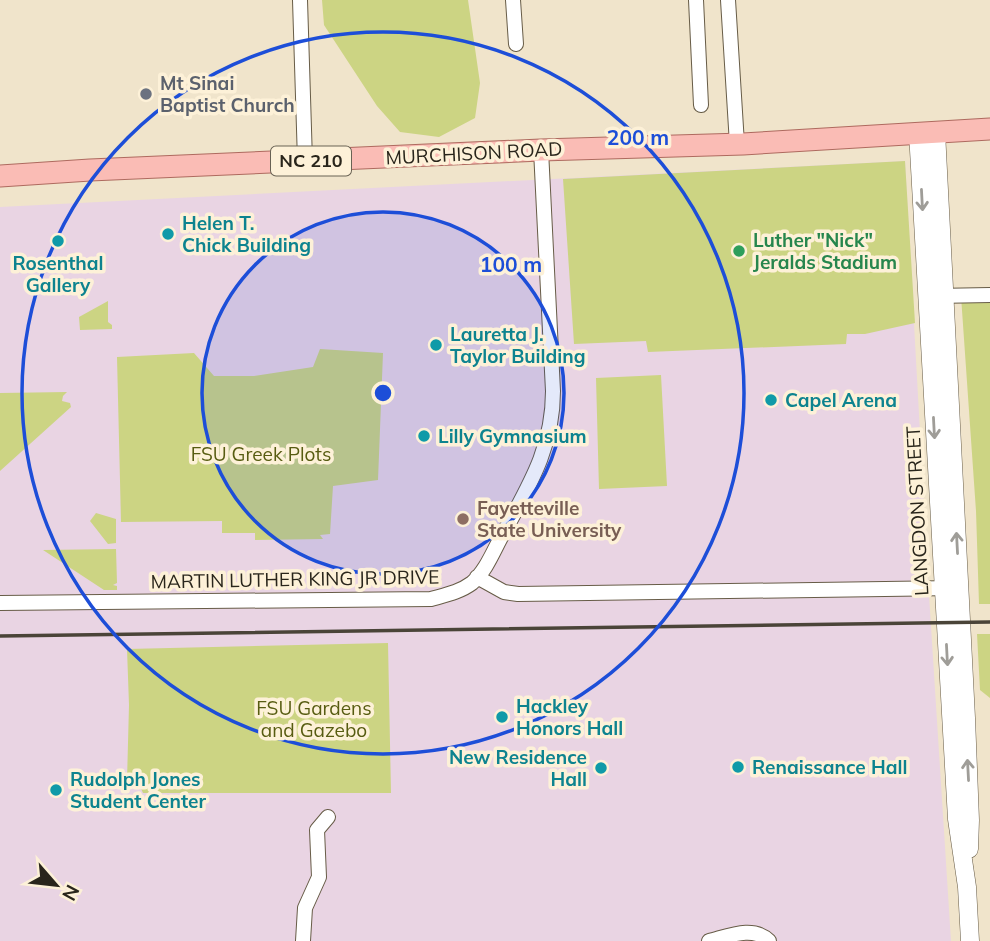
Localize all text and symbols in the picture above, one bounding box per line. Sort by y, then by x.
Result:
place label: Mt Sinai Baptist Church [160,71,295,117]
marker: Mt Sinai Baptist Church [138,86,154,102]
text: 200 m [607,124,669,150]
street label: MURCHISON ROAD [385,136,563,170]
road number: NC 210 [271,146,351,176]
one-way arrow [915,189,928,212]
place label: Helen T. Chick Building [182,211,311,257]
marker: Helen T. Chick Building [160,226,176,242]
place label: Luther "Nick" Jeralds Stadium [753,228,897,274]
marker: Rosenthal Gallery [50,233,66,249]
marker: Luther "Nick" Jeralds Stadium [731,243,747,259]
place label: Rosenthal Gallery [12,251,104,297]
text: 100 m [480,251,542,277]
place label: Lauretta J. Taylor Building [450,322,586,368]
marker: Lauretta J. Taylor Building [428,337,444,353]
centre of rings [371,381,395,405]
place label: Capel Arena [785,388,897,412]
marker: Capel Arena [763,392,779,408]
one-way arrow [927,416,940,439]
place label: Lilly Gymnasium [438,424,587,448]
street label: LANGDON STREET [901,425,933,596]
marker: Lilly Gymnasium [416,428,432,444]
park label: FSU Greek Plots [191,442,331,466]
place label: Fayetteville State University [477,496,622,542]
marker: Fayetteville State University [455,511,471,527]
one-way arrow [950,532,963,555]
street label: MARTIN LUTHER KING JR DRIVE [150,564,440,594]
one-way arrow [940,643,953,666]
place label: Hackley Honors Hall [516,694,623,740]
park label: FSU Gardens and Gazebo [256,696,372,742]
marker: Hackley Honors Hall [494,709,510,725]
place label: New Residence Hall [449,745,587,791]
place label: Renaissance Hall [752,755,907,779]
marker: Renaissance Hall [730,759,746,775]
one-way arrow [962,759,975,782]
marker: New Residence Hall [593,760,609,776]
place label: Rudolph Jones Student Center [70,767,206,813]
marker: Rudolph Jones Student Center [48,782,64,798]
north arrow [21,850,91,920]
text: N [57,881,85,905]

